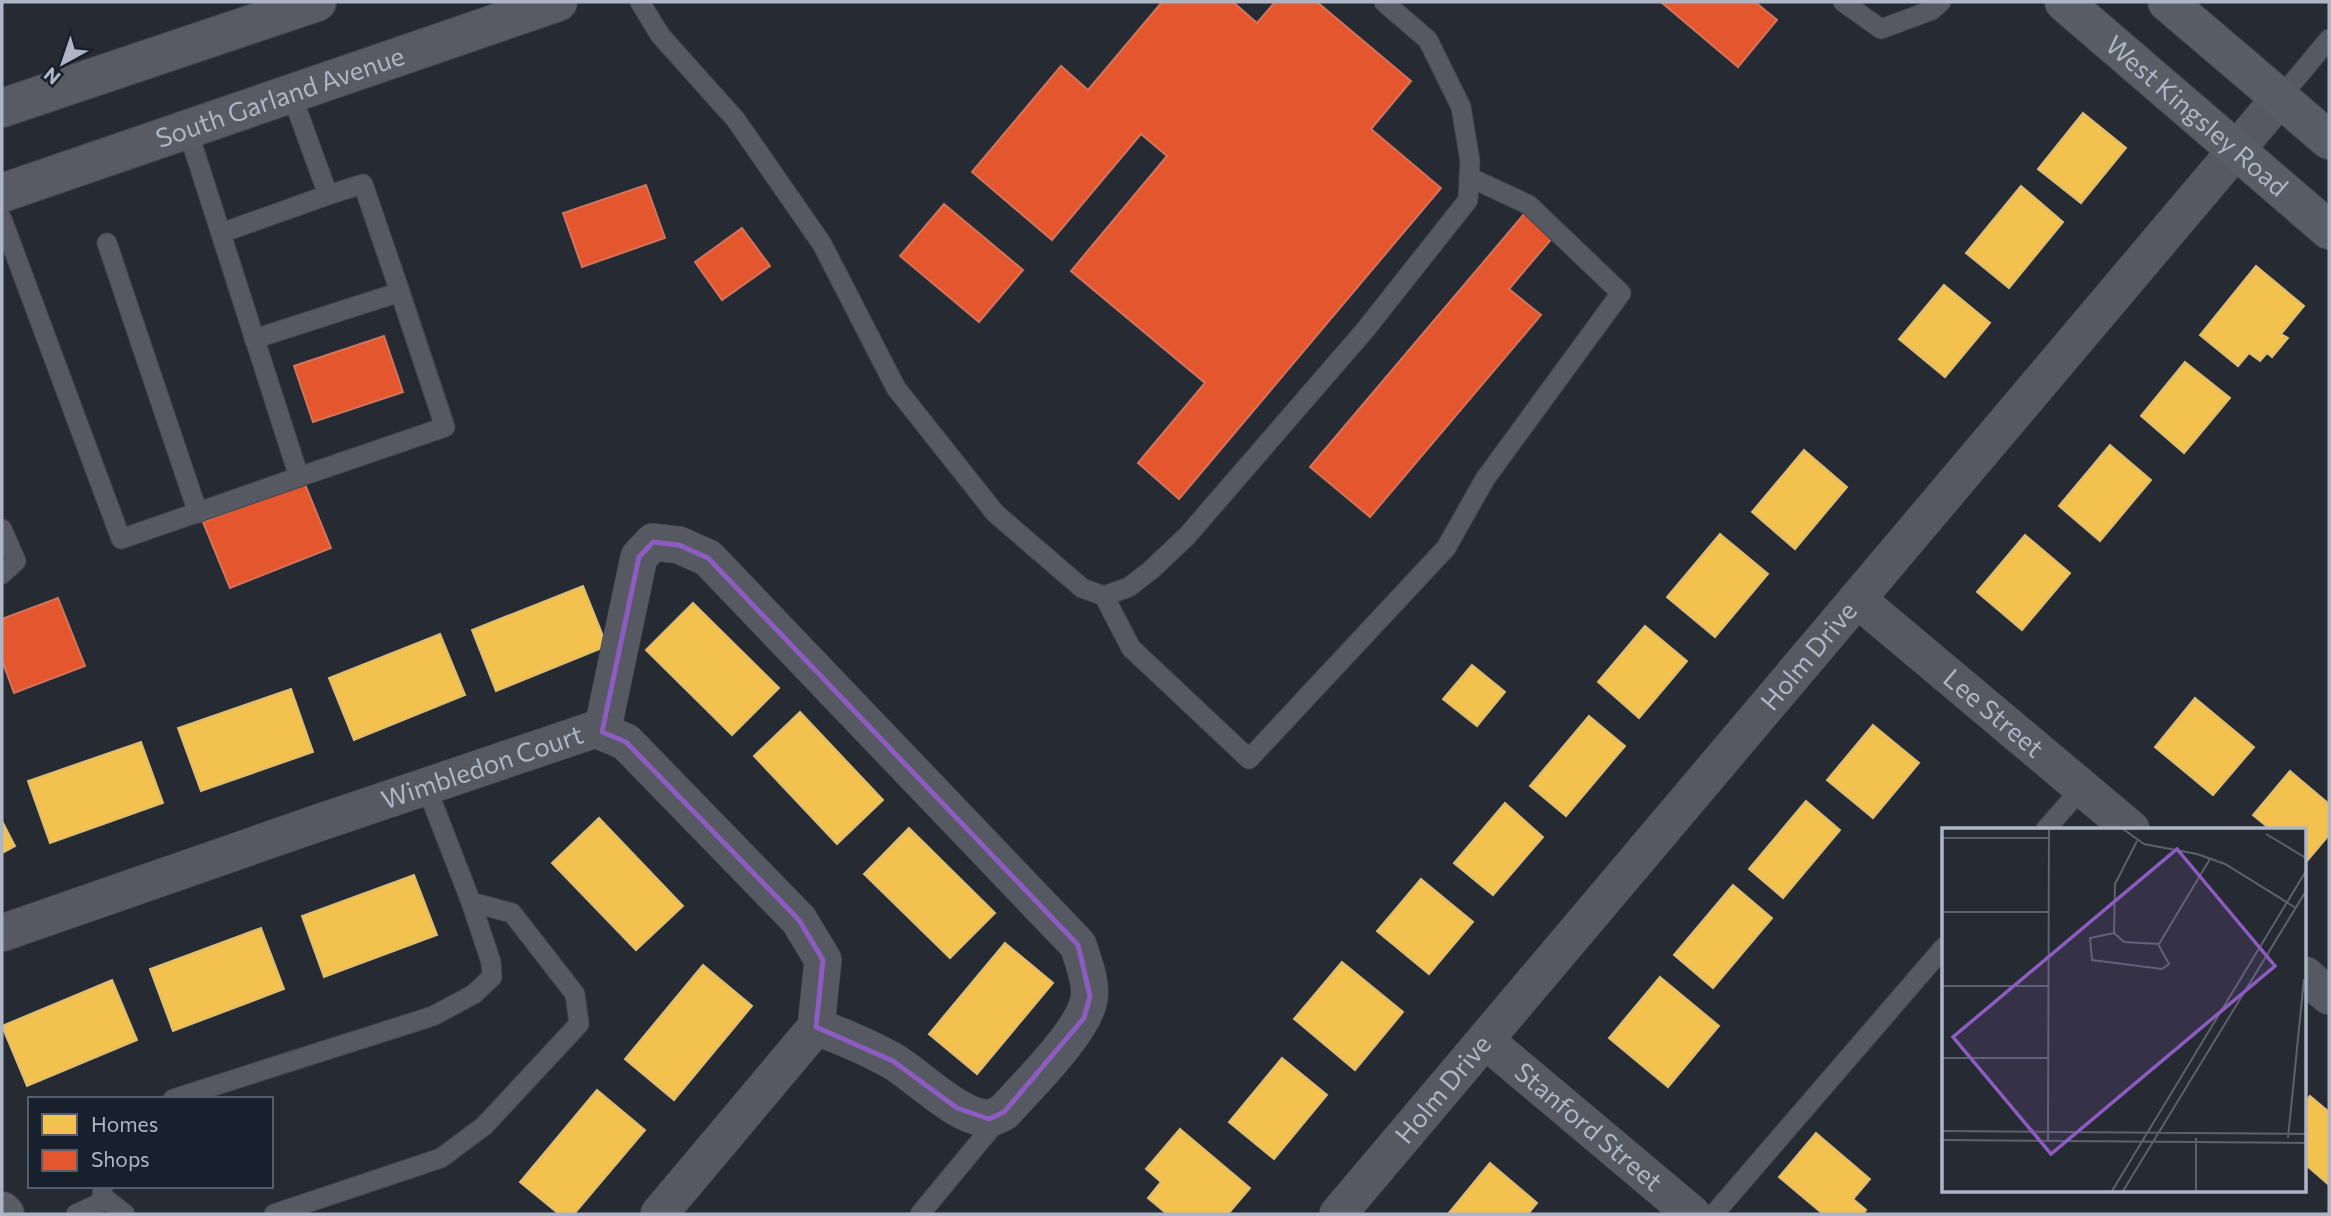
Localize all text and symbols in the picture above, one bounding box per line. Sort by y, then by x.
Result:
north arrow [28,28,98,98]
street label: West Kingsley Road [2100,28,2295,202]
street label: South Garland Avenue [151,39,408,153]
text: N [39,63,65,90]
street label: Holm Drive [1753,595,1862,716]
street label: Lee Street [1938,662,2051,763]
street label: Wimbledon Court [377,718,587,815]
inset map [1942,828,2306,1192]
street label: Holm Drive [1388,1028,1496,1149]
street label: Stanford Street [1509,1055,1669,1196]
legend [28,1097,273,1188]
text: Homes [91,1111,158,1136]
text: Shops [91,1146,150,1171]

